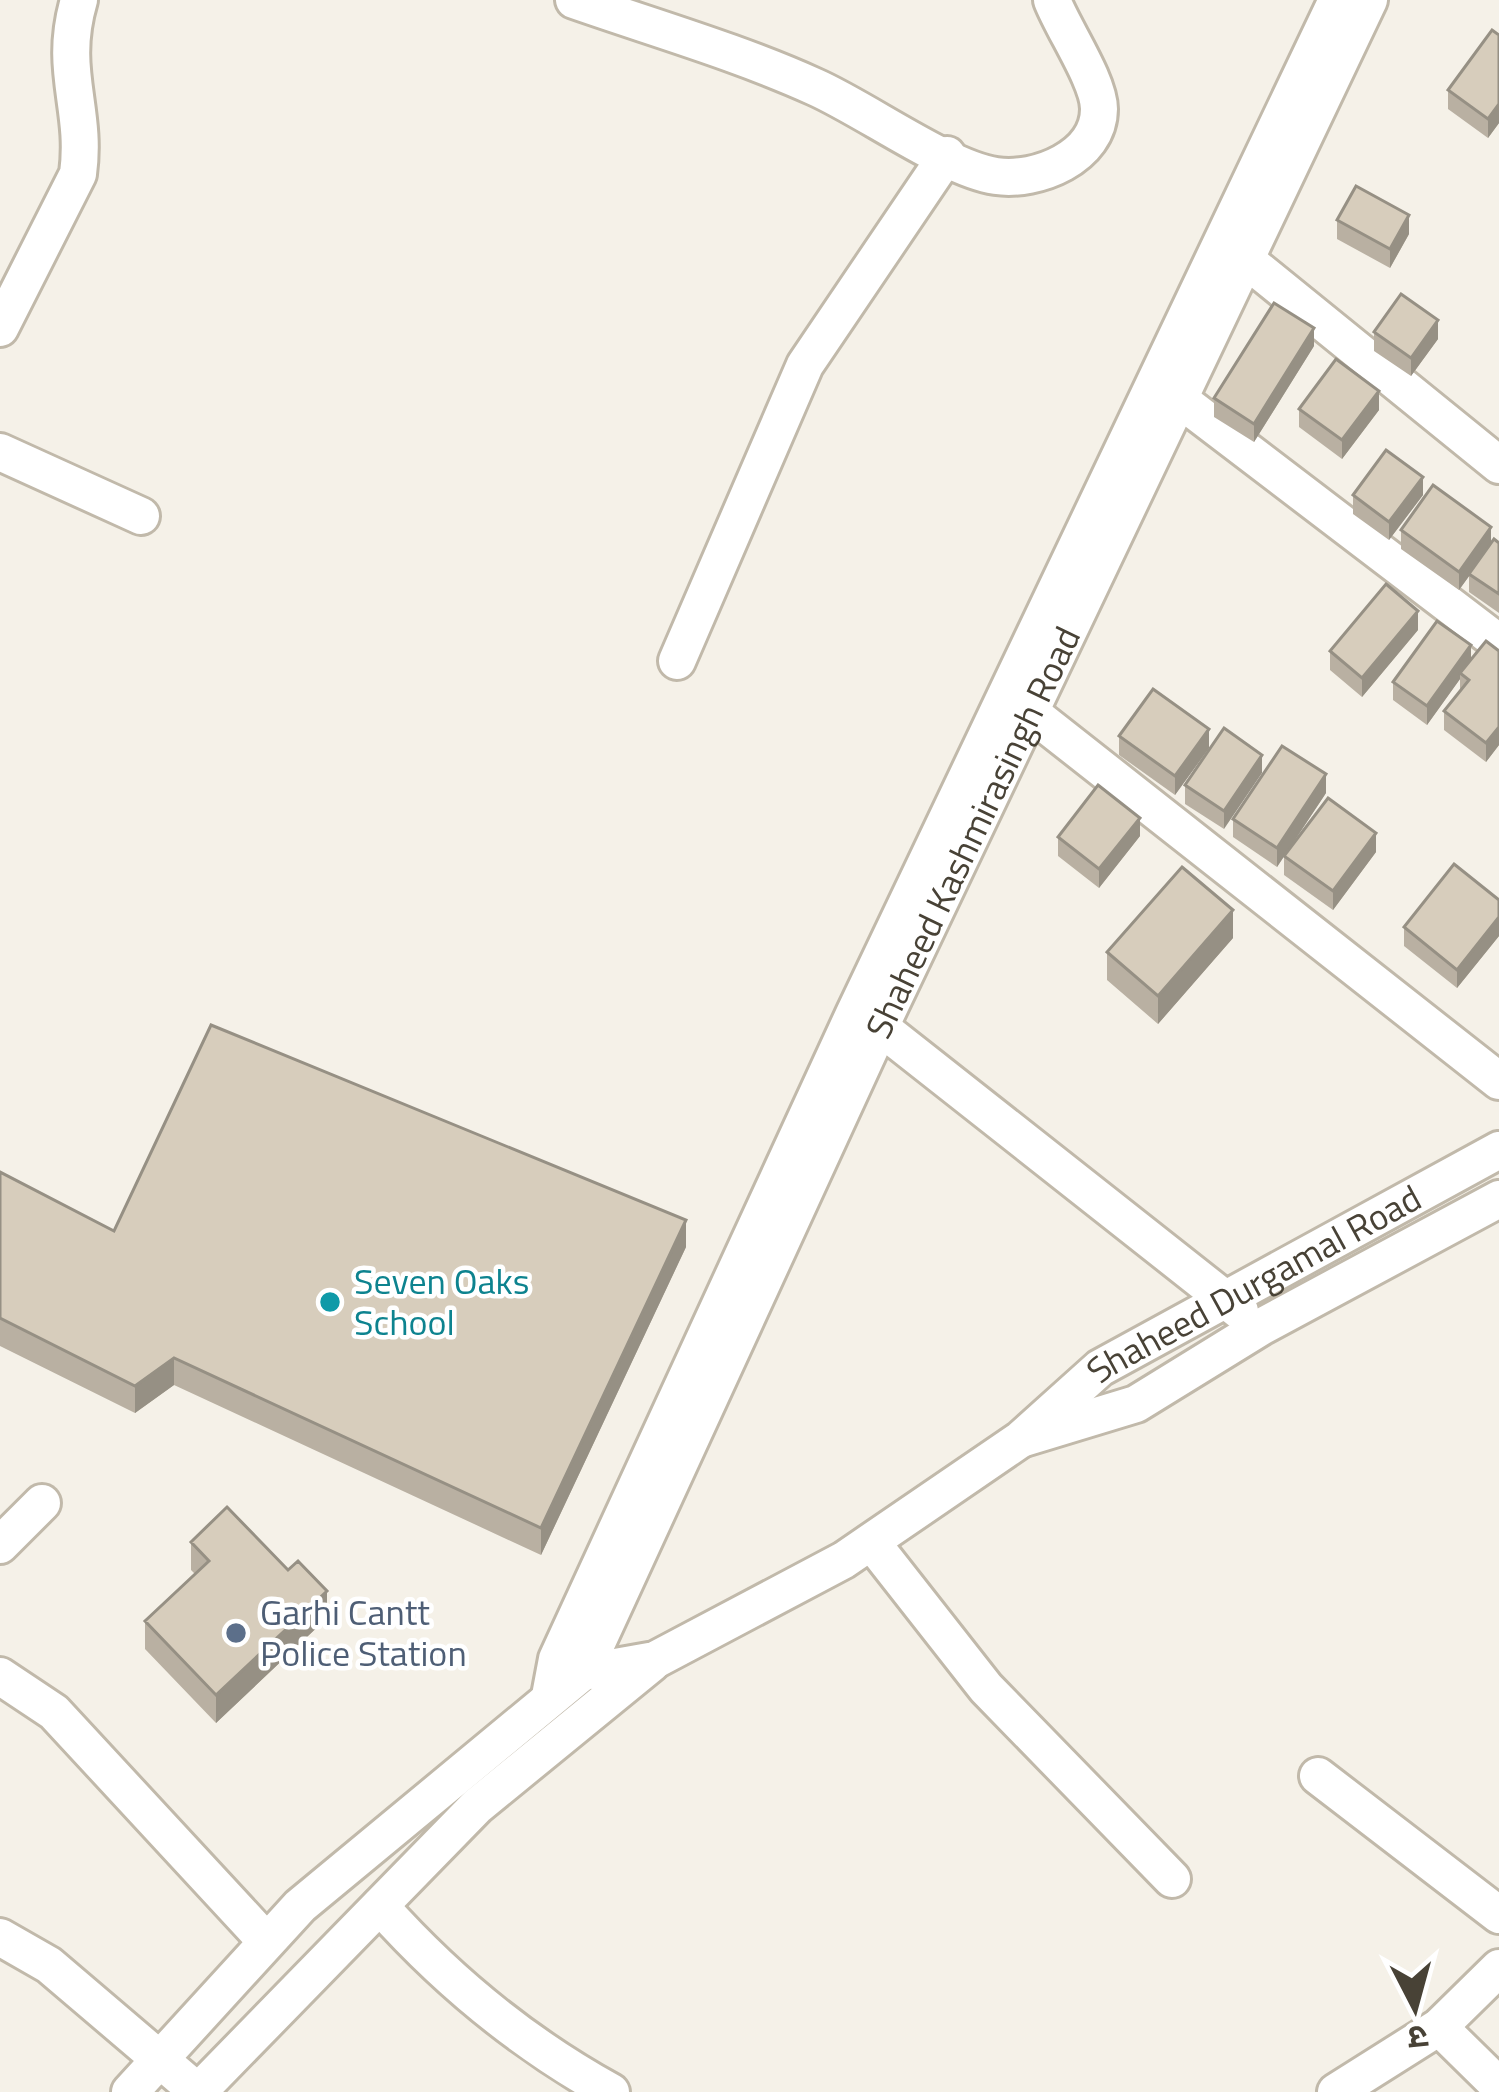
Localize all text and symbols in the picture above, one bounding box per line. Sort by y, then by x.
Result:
street label: Shaheed Kashmirasingh Road [851,617,1094,1047]
street label: Shaheed Durgamal Road [1073,1170,1431,1396]
place label: Seven Oaks School [354,1253,530,1349]
marker: Seven Oaks School [317,1289,343,1315]
place label: Garhi Cantt Police Station [260,1584,467,1680]
marker: Garhi Cantt Police Station [223,1620,249,1646]
north arrow [1355,1948,1475,2068]
text: उ [1405,2012,1430,2064]

